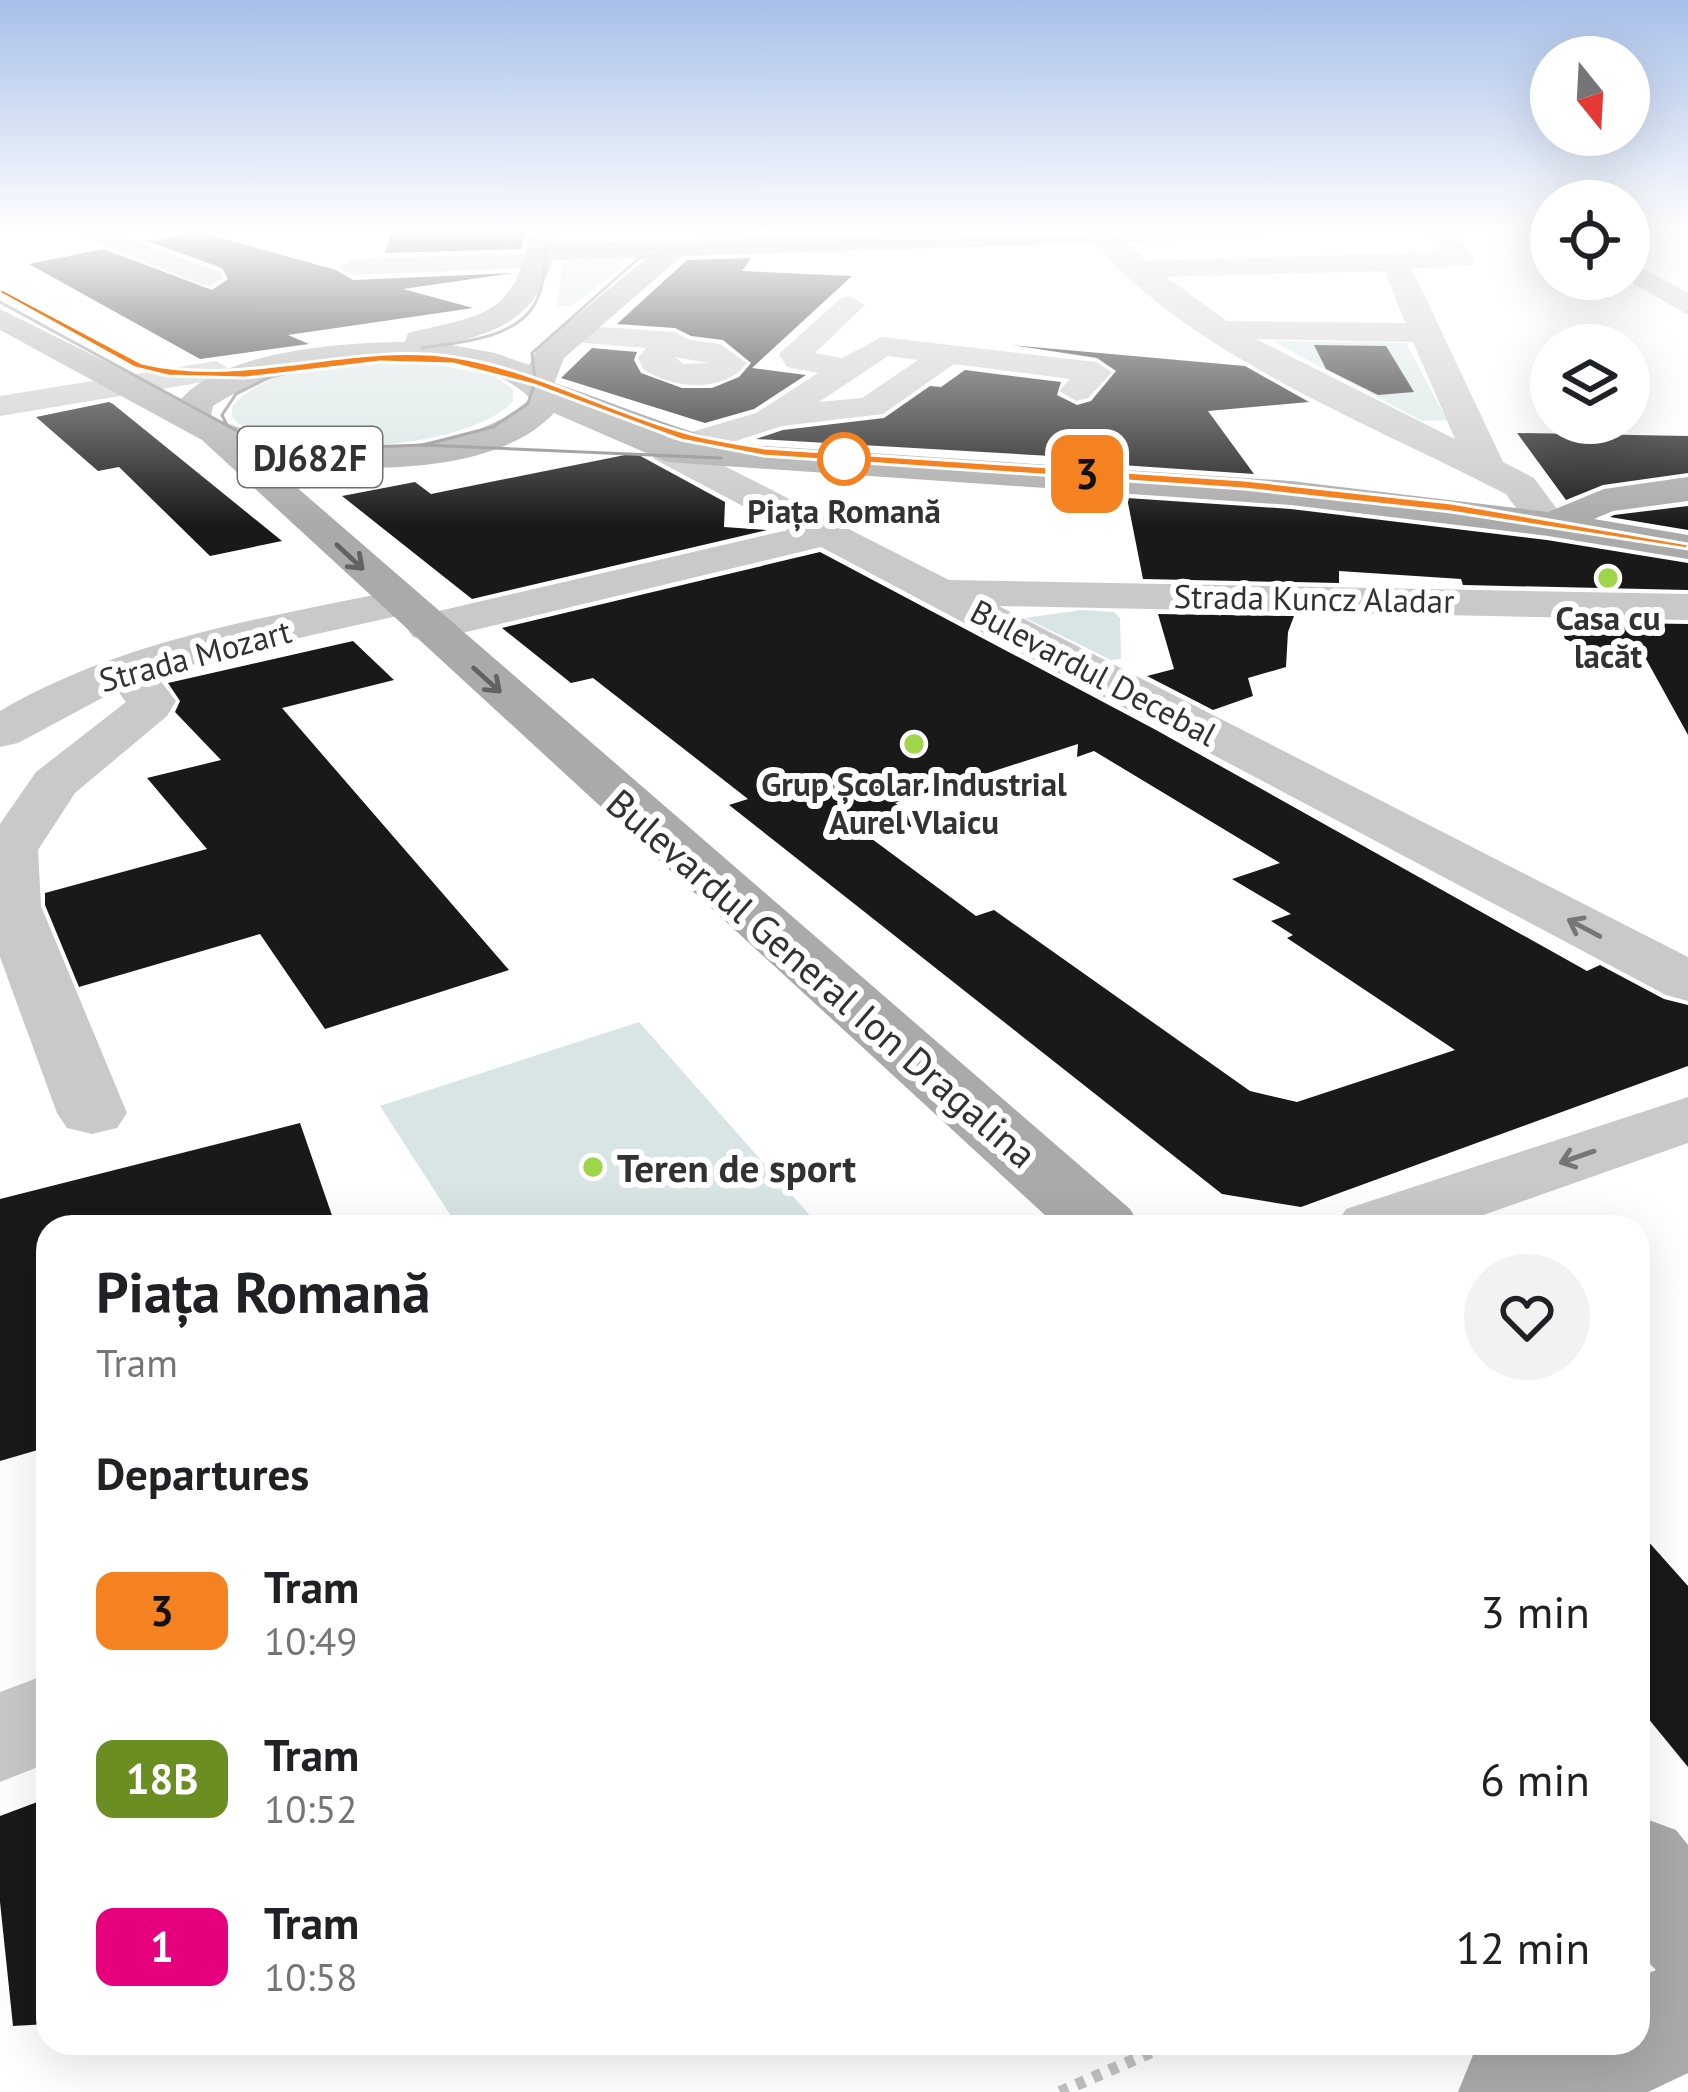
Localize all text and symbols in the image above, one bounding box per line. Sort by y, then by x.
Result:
north arrow [1530,36,1650,156]
map controls [1530,36,1650,444]
button: locate [1530,180,1650,300]
button: layers [1530,324,1650,444]
road number: DJ682F [238,427,382,487]
marker: Piața Romană [819,434,869,484]
line badge: 3 [1048,435,1126,513]
text: 3 [1075,446,1099,501]
place label: Piața Romană [747,489,941,532]
one-way arrow [335,543,365,571]
marker: Casa cu lacăt [1595,565,1621,591]
street label: Strada Kuncz Aladar [1173,574,1455,622]
street label: Bulevardul Decebal [963,589,1225,755]
place label: Casa cu lacăt [1555,596,1661,677]
street label: Strada Mozart [94,609,296,701]
one-way arrow [471,666,502,693]
marker: Grup Școlar Industrial Aurel Vlaicu [901,731,927,757]
place label: Grup Școlar Industrial Aurel Vlaicu [761,762,1067,843]
street label: Bulevardul General Ion Dragalina [596,777,1048,1179]
one-way arrow [1568,916,1603,939]
place label: Teren de sport [617,1142,857,1193]
one-way arrow [1559,1148,1596,1169]
marker: Teren de sport [580,1154,606,1180]
button: heart [1464,1254,1590,1380]
text: Piața Romană [96,1255,430,1329]
text: Tram [96,1337,178,1388]
text: Departures [96,1444,309,1502]
text: Tram [264,1557,359,1615]
text: 3 min [1480,1582,1590,1640]
text: 3 [150,1583,174,1638]
text: 10:49 [264,1615,358,1666]
text: Tram [264,1725,359,1783]
text: 6 min [1480,1750,1590,1808]
text: 18B [126,1751,198,1806]
text: 10:52 [264,1783,358,1834]
text: Tram [264,1893,359,1951]
text: 12 min [1456,1918,1590,1976]
text: 1 [150,1919,174,1974]
text: 10:58 [264,1951,358,2002]

